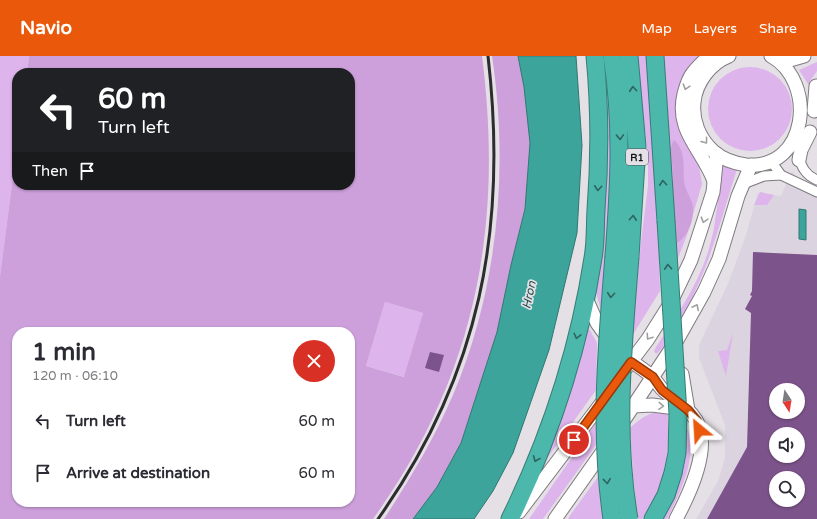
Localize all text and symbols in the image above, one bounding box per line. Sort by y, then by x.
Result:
text: Navio [20,17,72,39]
text: Map [642,20,672,37]
text: Layers [694,20,737,37]
text: Share [759,20,797,37]
text: 60 m [98,82,166,116]
one-way arrow [682,83,691,90]
icon: left [32,84,84,136]
one-way arrow [629,86,638,92]
text: Turn left [98,116,170,138]
one-way arrow [615,134,624,140]
one-way arrow [700,137,707,144]
road number: R1 [626,149,648,165]
icon: arrive [76,160,98,182]
text: Then [32,162,68,180]
one-way arrow [659,179,668,186]
one-way arrow [593,185,602,191]
one-way arrow [629,215,638,222]
one-way arrow [700,216,709,223]
one-way arrow [664,264,673,270]
water label: Hron [519,279,539,310]
one-way arrow [606,292,615,298]
one-way arrow [692,303,699,311]
one-way arrow [573,332,582,339]
one-way arrow [646,333,654,340]
text: 1 min [32,338,96,367]
button: close [293,340,335,382]
text: 120 m · 06:10 [32,368,118,384]
north arrow [769,383,805,419]
map controls [769,383,805,507]
one-way arrow [658,401,664,410]
position arrow [678,409,720,451]
icon: left [32,410,54,432]
text: Turn left [66,412,126,430]
text: 60 m [298,412,335,430]
pin [557,423,591,457]
button: sound [769,427,805,463]
icon: arrive [563,429,585,451]
one-way arrow [533,454,541,462]
icon: arrive [32,462,54,484]
text: Arrive at destination [66,464,210,482]
text: 60 m [298,464,335,482]
button: search [769,471,805,507]
one-way arrow [603,478,612,484]

